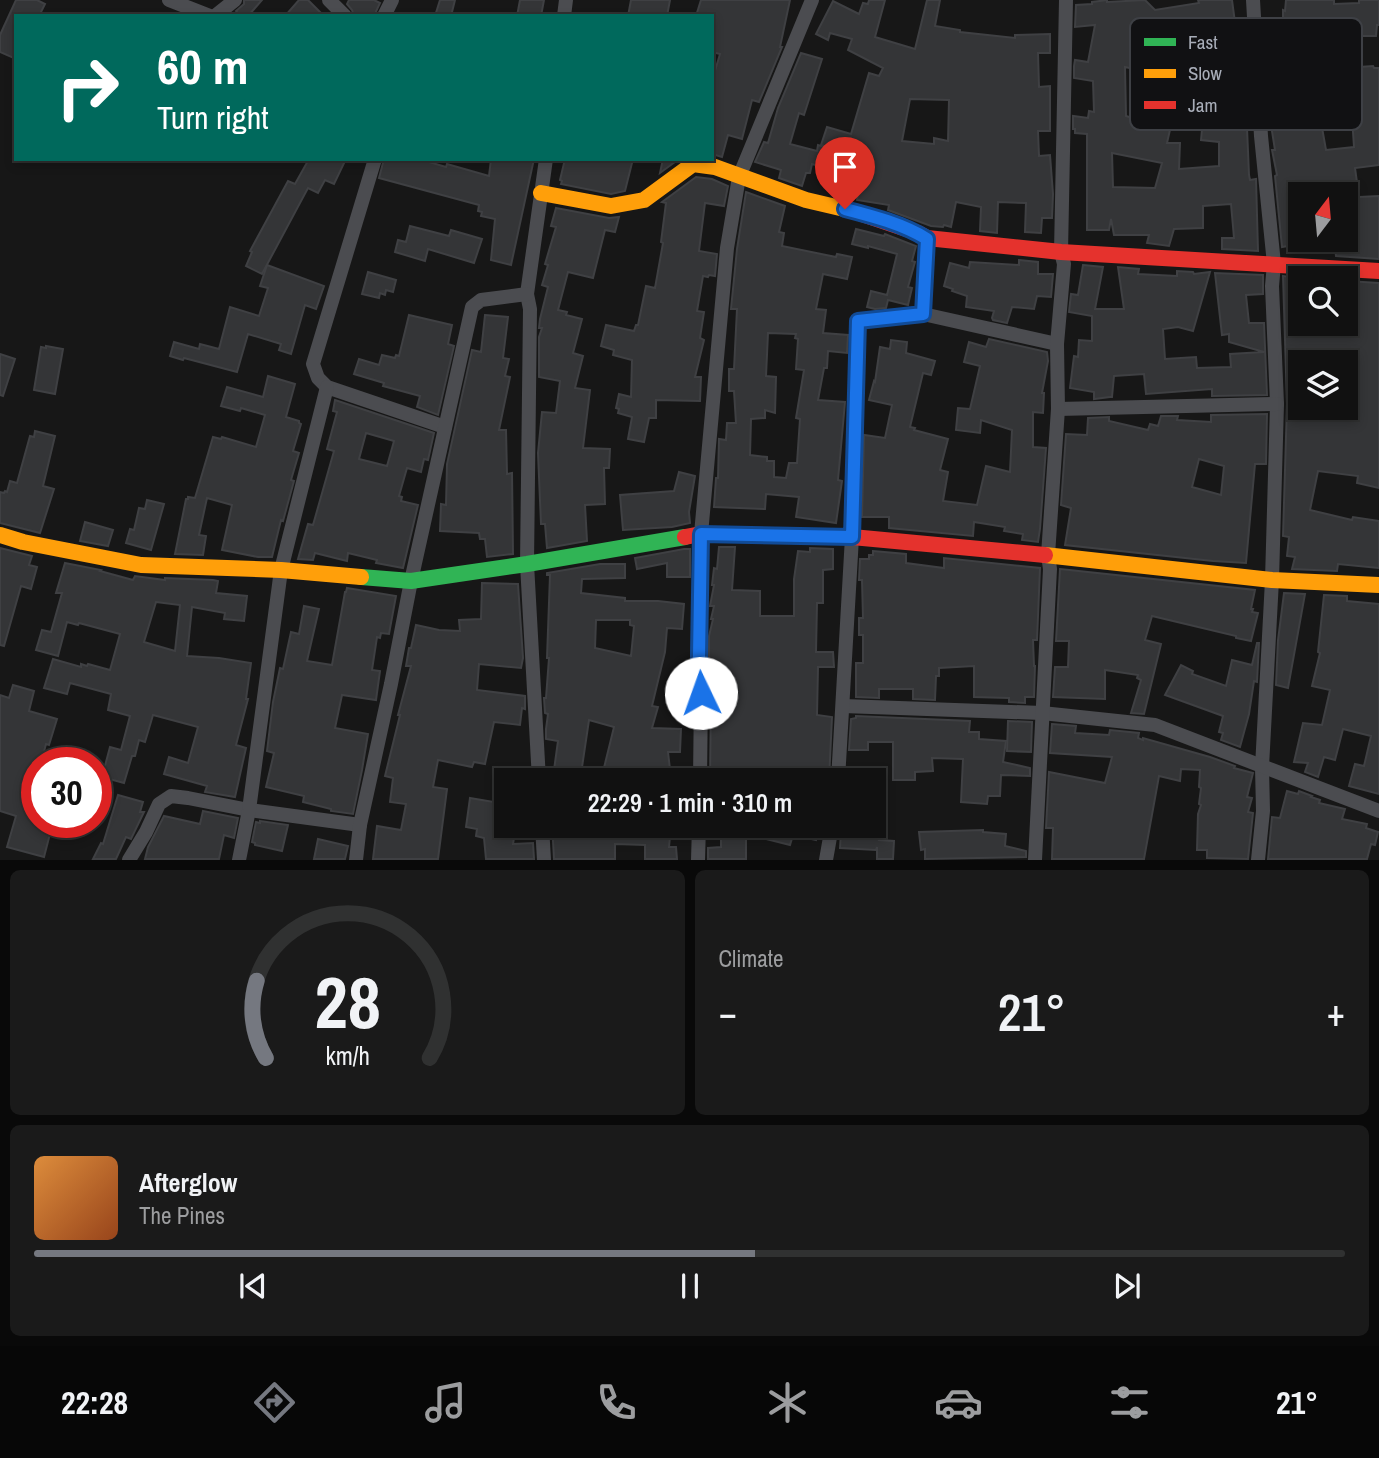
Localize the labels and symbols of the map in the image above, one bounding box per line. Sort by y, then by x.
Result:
legend [1130,18,1362,130]
text: Fast [1188,29,1218,55]
text: Slow [1188,60,1223,86]
text: Jam [1188,92,1217,118]
pin [815,137,875,209]
north arrow [1288,182,1358,252]
position arrow [664,656,738,730]
speed limit sign: 30 [21,747,112,838]

